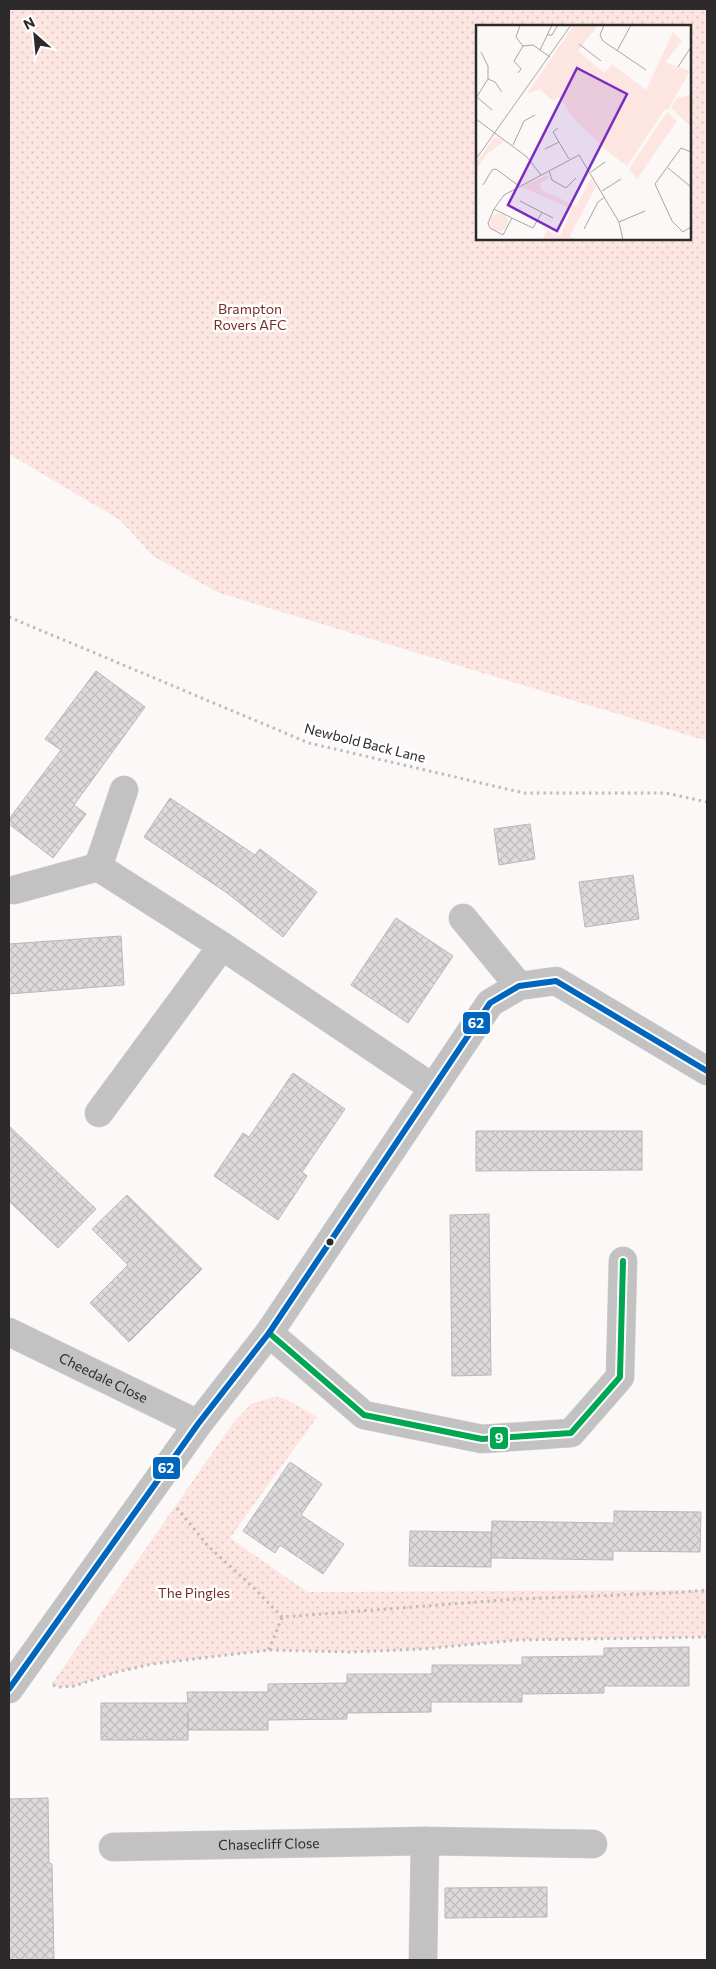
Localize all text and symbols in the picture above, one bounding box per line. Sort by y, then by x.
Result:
north arrow [10,10,60,60]
text: N [20,13,37,33]
inset map [476,25,691,240]
park label: Brampton Rovers AFC [213,300,287,333]
street label: Newbold Back Lane [303,719,427,766]
line badge: 62 [462,1011,491,1035]
text: 62 [468,1014,484,1031]
unlabelled marker [325,1237,335,1247]
street label: Cheedale Close [56,1349,151,1406]
line badge: 9 [489,1426,509,1450]
text: 9 [495,1429,504,1446]
line badge: 62 [152,1456,181,1480]
text: 62 [158,1459,174,1476]
park label: The Pingles [158,1584,230,1601]
street label: Chasecliff Close [218,1834,320,1853]

